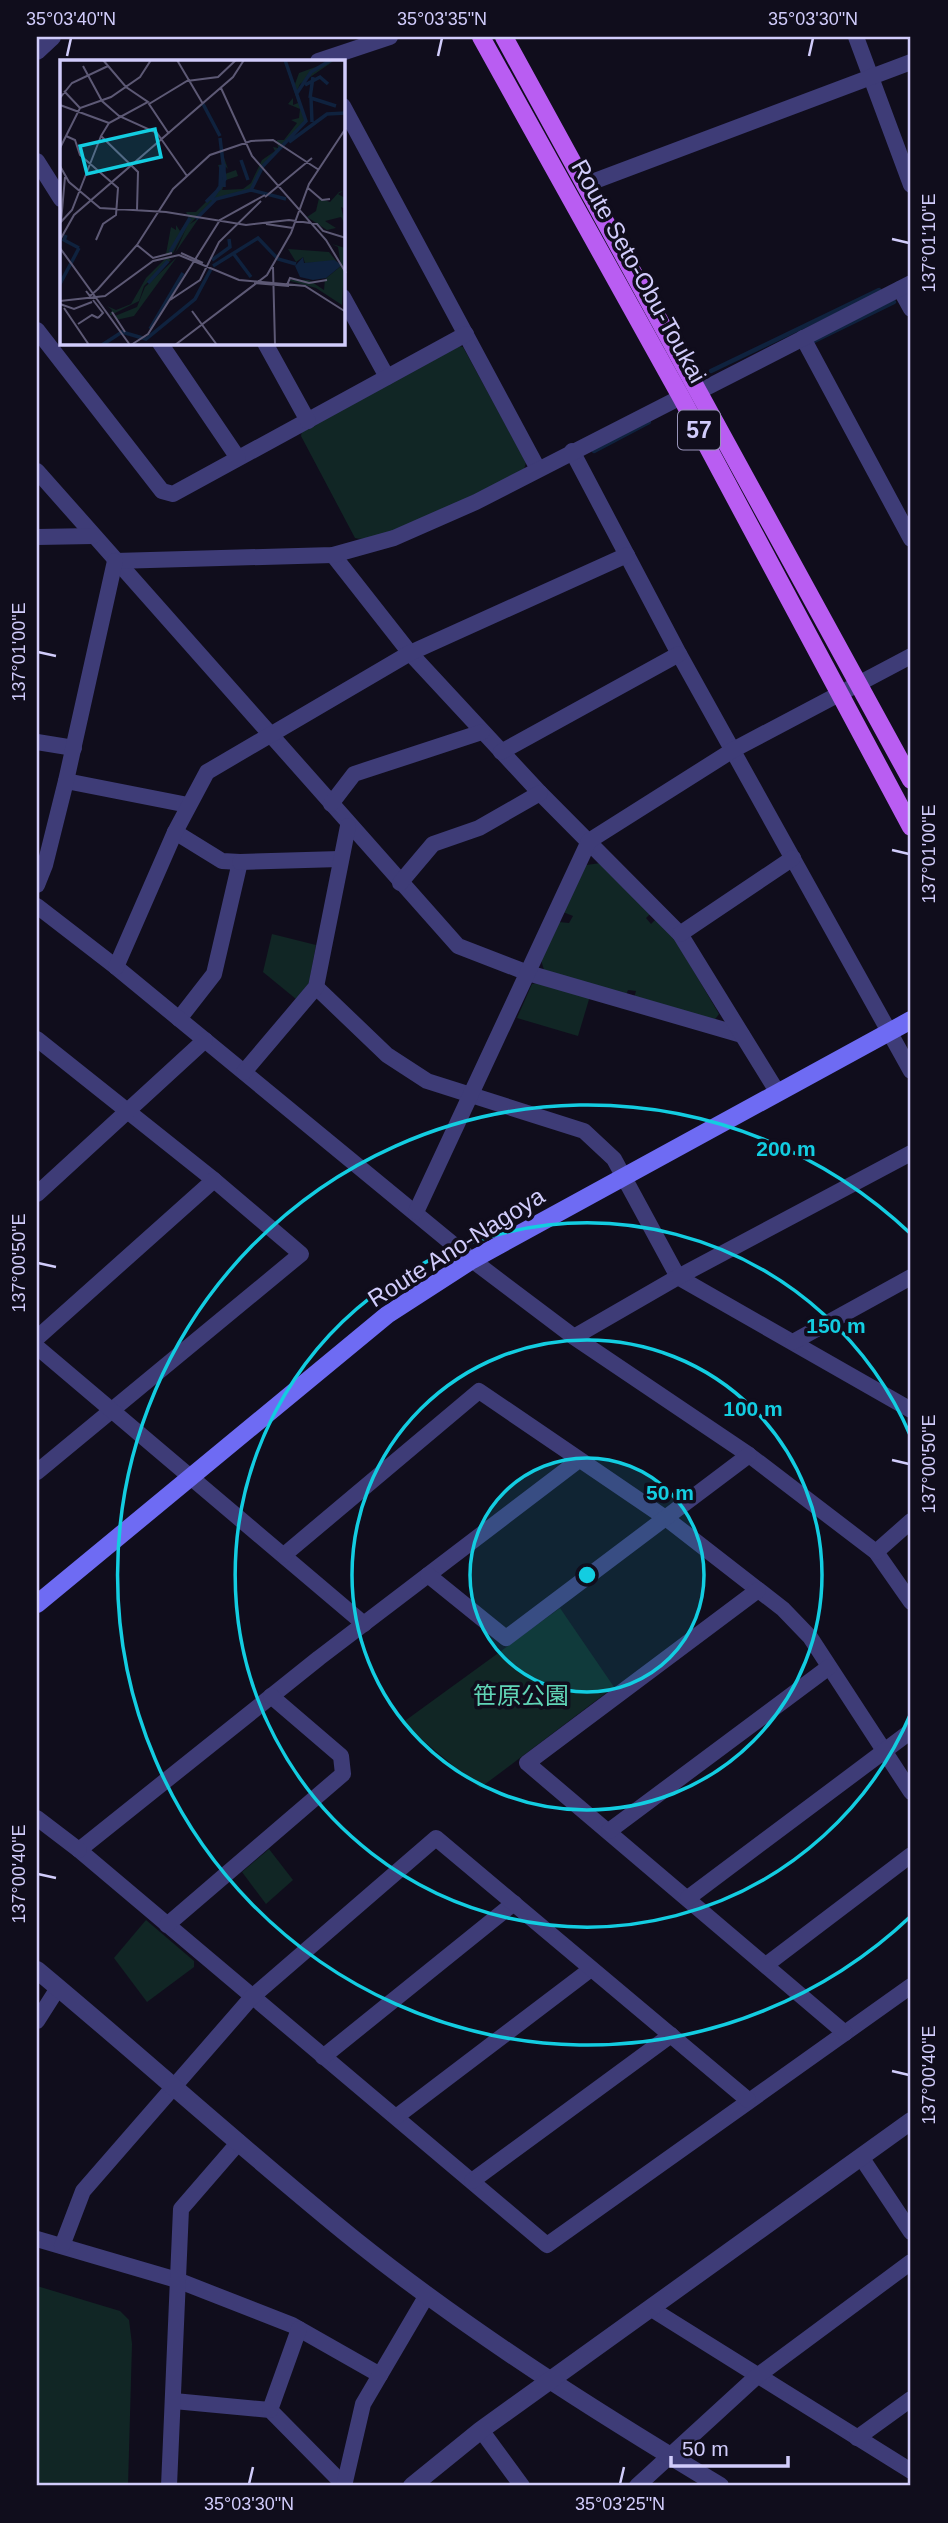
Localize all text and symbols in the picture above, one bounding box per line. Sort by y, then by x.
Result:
text: 35°03'40"N [26,9,116,29]
text: 35°03'35"N [397,9,487,29]
text: 35°03'30"N [768,9,858,29]
inset map [60,60,345,345]
street label: Route Seto-Obu-Toukai [566,155,712,387]
text: 137°01'10"E [919,193,939,293]
road number: 57 [678,410,720,450]
text: 137°01'00"E [9,602,29,702]
text: 137°01'00"E [919,804,939,904]
text: 200 m [756,1137,816,1160]
street label: Route Ano-Nagoya [363,1181,550,1312]
text: 137°00'50"E [9,1213,29,1313]
text: 150 m [806,1314,866,1337]
text: 100 m [723,1397,783,1420]
text: 137°00'50"E [919,1414,939,1514]
text: 50 m [646,1481,694,1504]
centre of rings [575,1563,599,1587]
park label: 笹原公園 [473,1682,569,1709]
text: 137°00'40"E [9,1824,29,1924]
text: 137°00'40"E [919,2025,939,2125]
scale bar [671,2425,789,2469]
text: 50 m [682,2437,729,2460]
text: 35°03'30"N [204,2494,294,2514]
text: 35°03'25"N [575,2494,665,2514]

